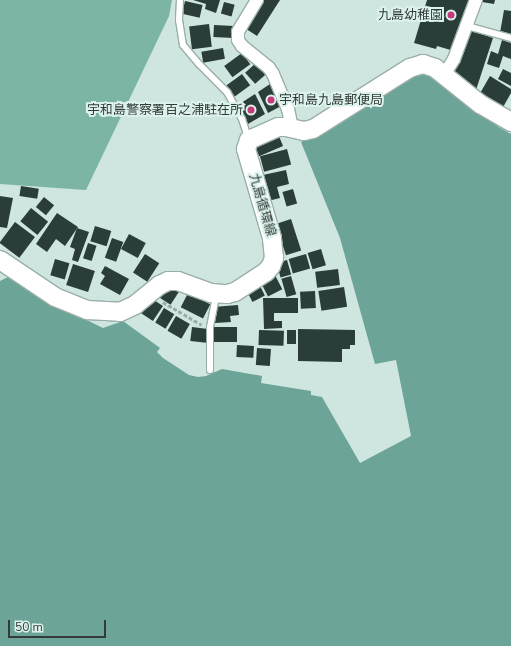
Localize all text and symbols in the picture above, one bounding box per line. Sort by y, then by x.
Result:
place label: 九島幼稚園 [378,7,443,23]
marker: 九島幼稚園 [446,10,456,20]
place label: 宇和島九島郵便局 [279,92,383,108]
marker: 宇和島九島郵便局 [266,95,276,105]
place label: 宇和島警察署百之浦駐在所 [87,102,243,118]
marker: 宇和島警察署百之浦駐在所 [246,105,256,115]
street label: 九島循環線 [246,172,278,238]
scale bar [10,612,108,638]
text: 50 m [15,619,43,635]

